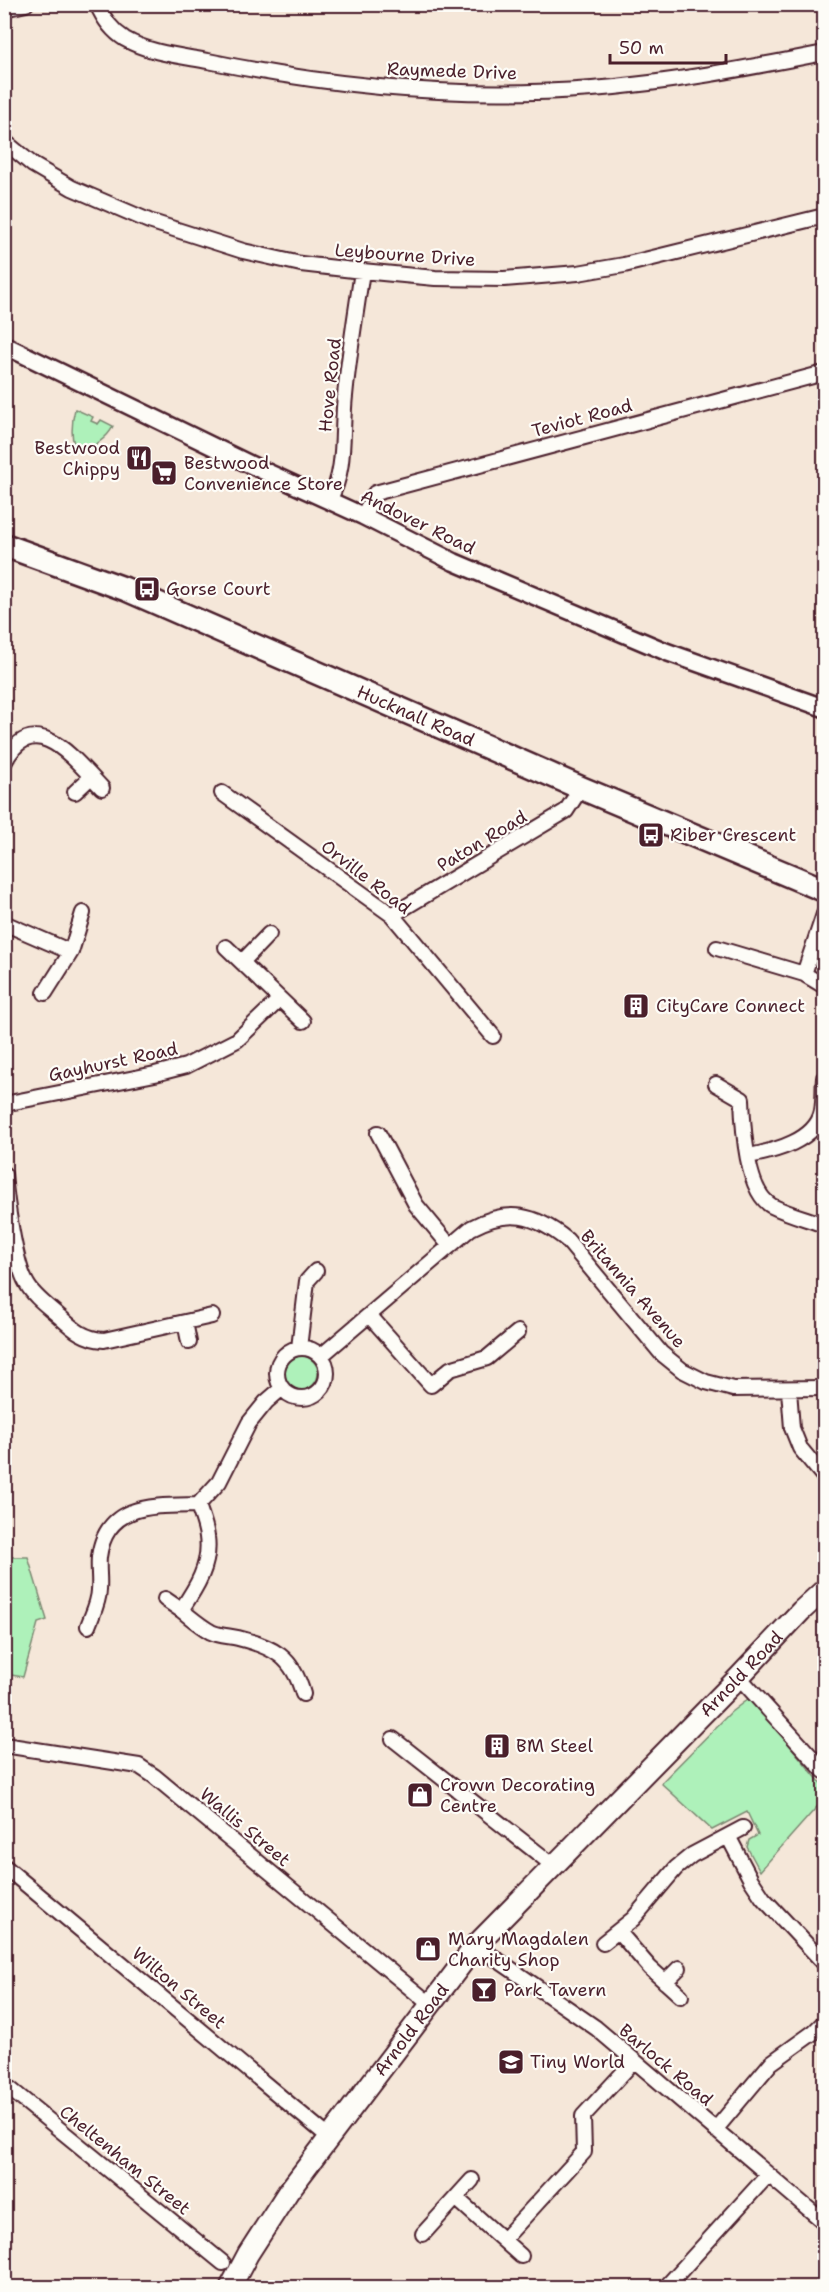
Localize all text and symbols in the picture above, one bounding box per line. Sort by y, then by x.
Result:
scale bar [610,27,726,65]
text: 50 m [619,36,664,60]
street label: Raymede Drive [386,57,518,85]
street label: Leybourne Drive [334,238,476,272]
street label: Hove Road [313,337,347,433]
street label: Teviot Road [529,393,635,443]
place label: Bestwood Chippy [35,436,120,481]
restaurant icon: Bestwood Chippy [124,443,154,473]
place label: Bestwood Convenience Store [184,451,343,496]
supermarket icon: Bestwood Convenience Store [149,458,179,488]
street label: Andover Road [357,484,479,560]
bus stop icon: Gorse Court [132,574,162,604]
place label: Gorse Court [166,577,271,601]
street label: Hucknall Road [353,680,478,752]
street label: Paton Road [433,805,531,877]
bus stop icon: Riber Crescent [636,820,666,850]
place label: Riber Crescent [670,823,796,847]
street label: Orville Road [316,834,416,920]
building icon: CityCare Connect [621,991,651,1021]
place label: CityCare Connect [656,994,805,1018]
street label: Gayhurst Road [46,1037,180,1087]
street label: Britannia Avenue [575,1225,691,1353]
street label: Arnold Road [694,1626,788,1722]
building icon: BM Steel [482,1731,512,1761]
place label: BM Steel [516,1734,594,1758]
place label: Crown Decorating Centre [440,1773,595,1818]
shop icon: Crown Decorating Centre [405,1780,435,1810]
street label: Wallis Street [195,1782,295,1872]
place label: Mary Magdalen Charity Shop [448,1927,589,1972]
shop icon: Mary Magdalen Charity Shop [413,1934,443,1964]
street label: Wilton Street [127,1942,231,2034]
bar icon: Park Tavern [469,1975,499,2005]
place label: Park Tavern [504,1978,606,2002]
street label: Arnold Road [368,1979,454,2081]
street label: Barlock Road [614,2019,718,2111]
school or university icon: Tiny World [496,2047,526,2077]
place label: Tiny World [530,2050,625,2074]
street label: Cheltenham Street [54,2100,196,2220]

